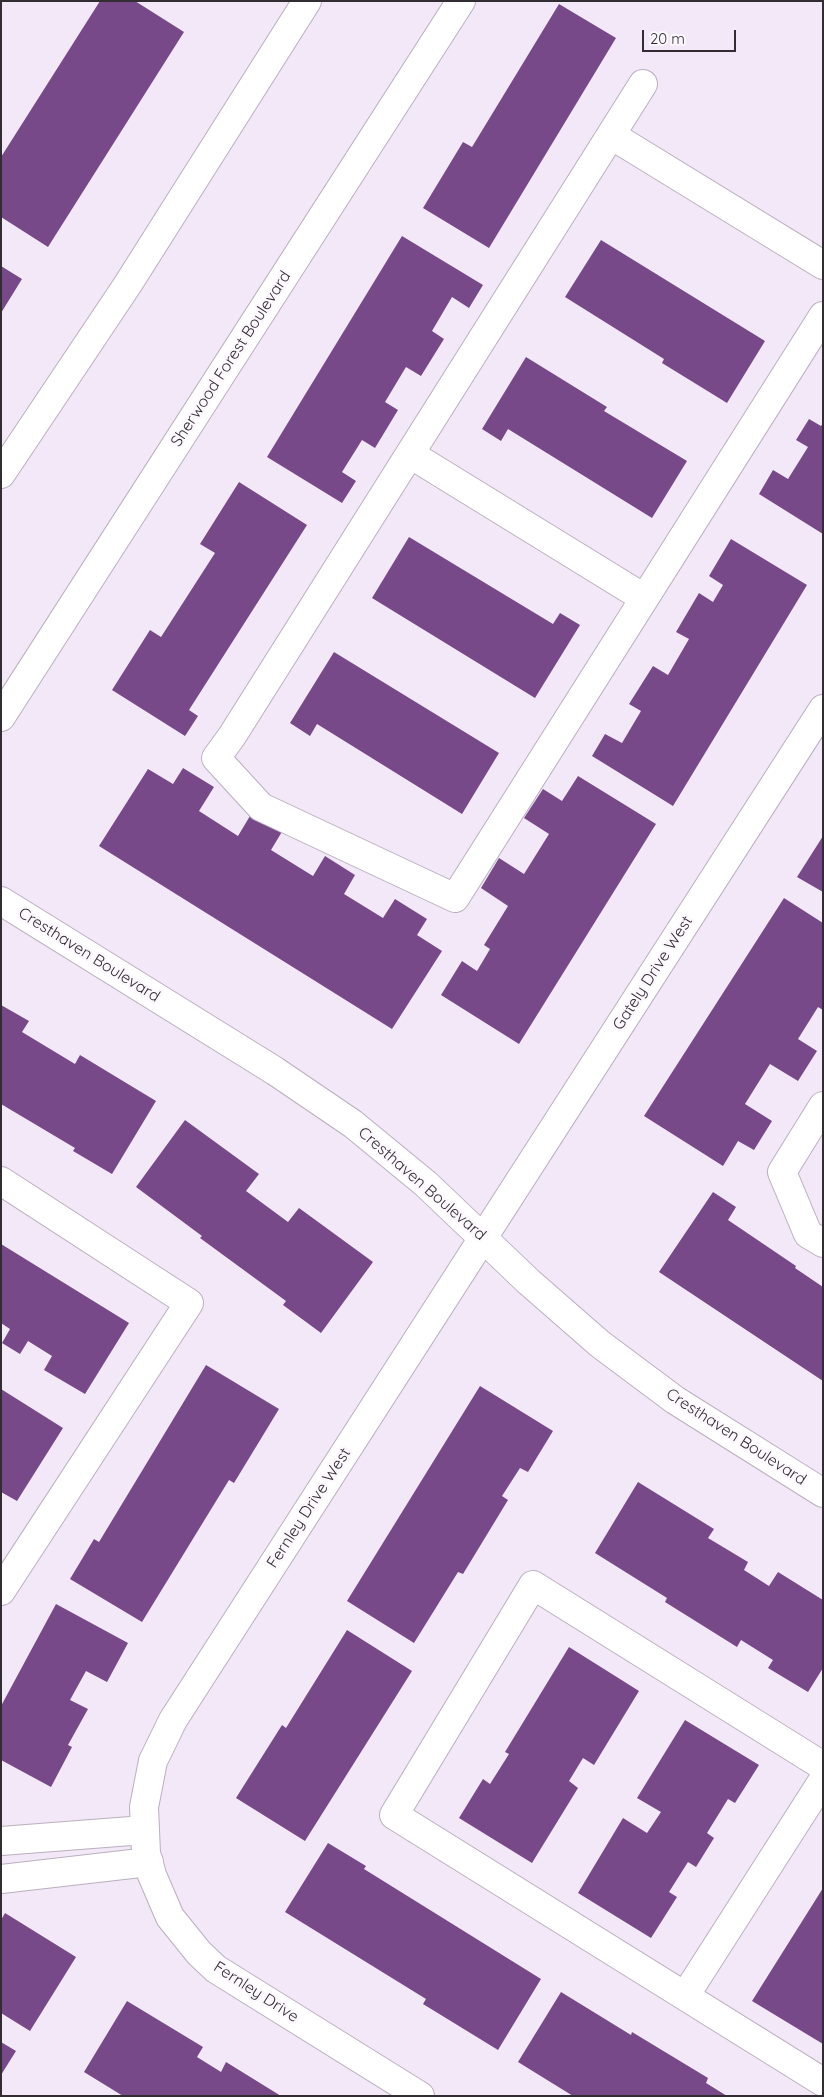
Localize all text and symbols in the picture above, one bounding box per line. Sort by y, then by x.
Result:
scale bar [644,20,738,52]
text: 20 m [650,29,685,48]
street label: Sherwood Forest Boulevard [167,268,295,450]
street label: Cresthaven Boulevard [15,904,163,1006]
street label: Gately Drive West [609,912,697,1034]
street label: Cresthaven Boulevard [354,1123,490,1245]
street label: Cresthaven Boulevard [662,1385,810,1489]
street label: Fernley Drive West [263,1444,355,1572]
street label: Fernley Drive [210,1957,302,2027]

